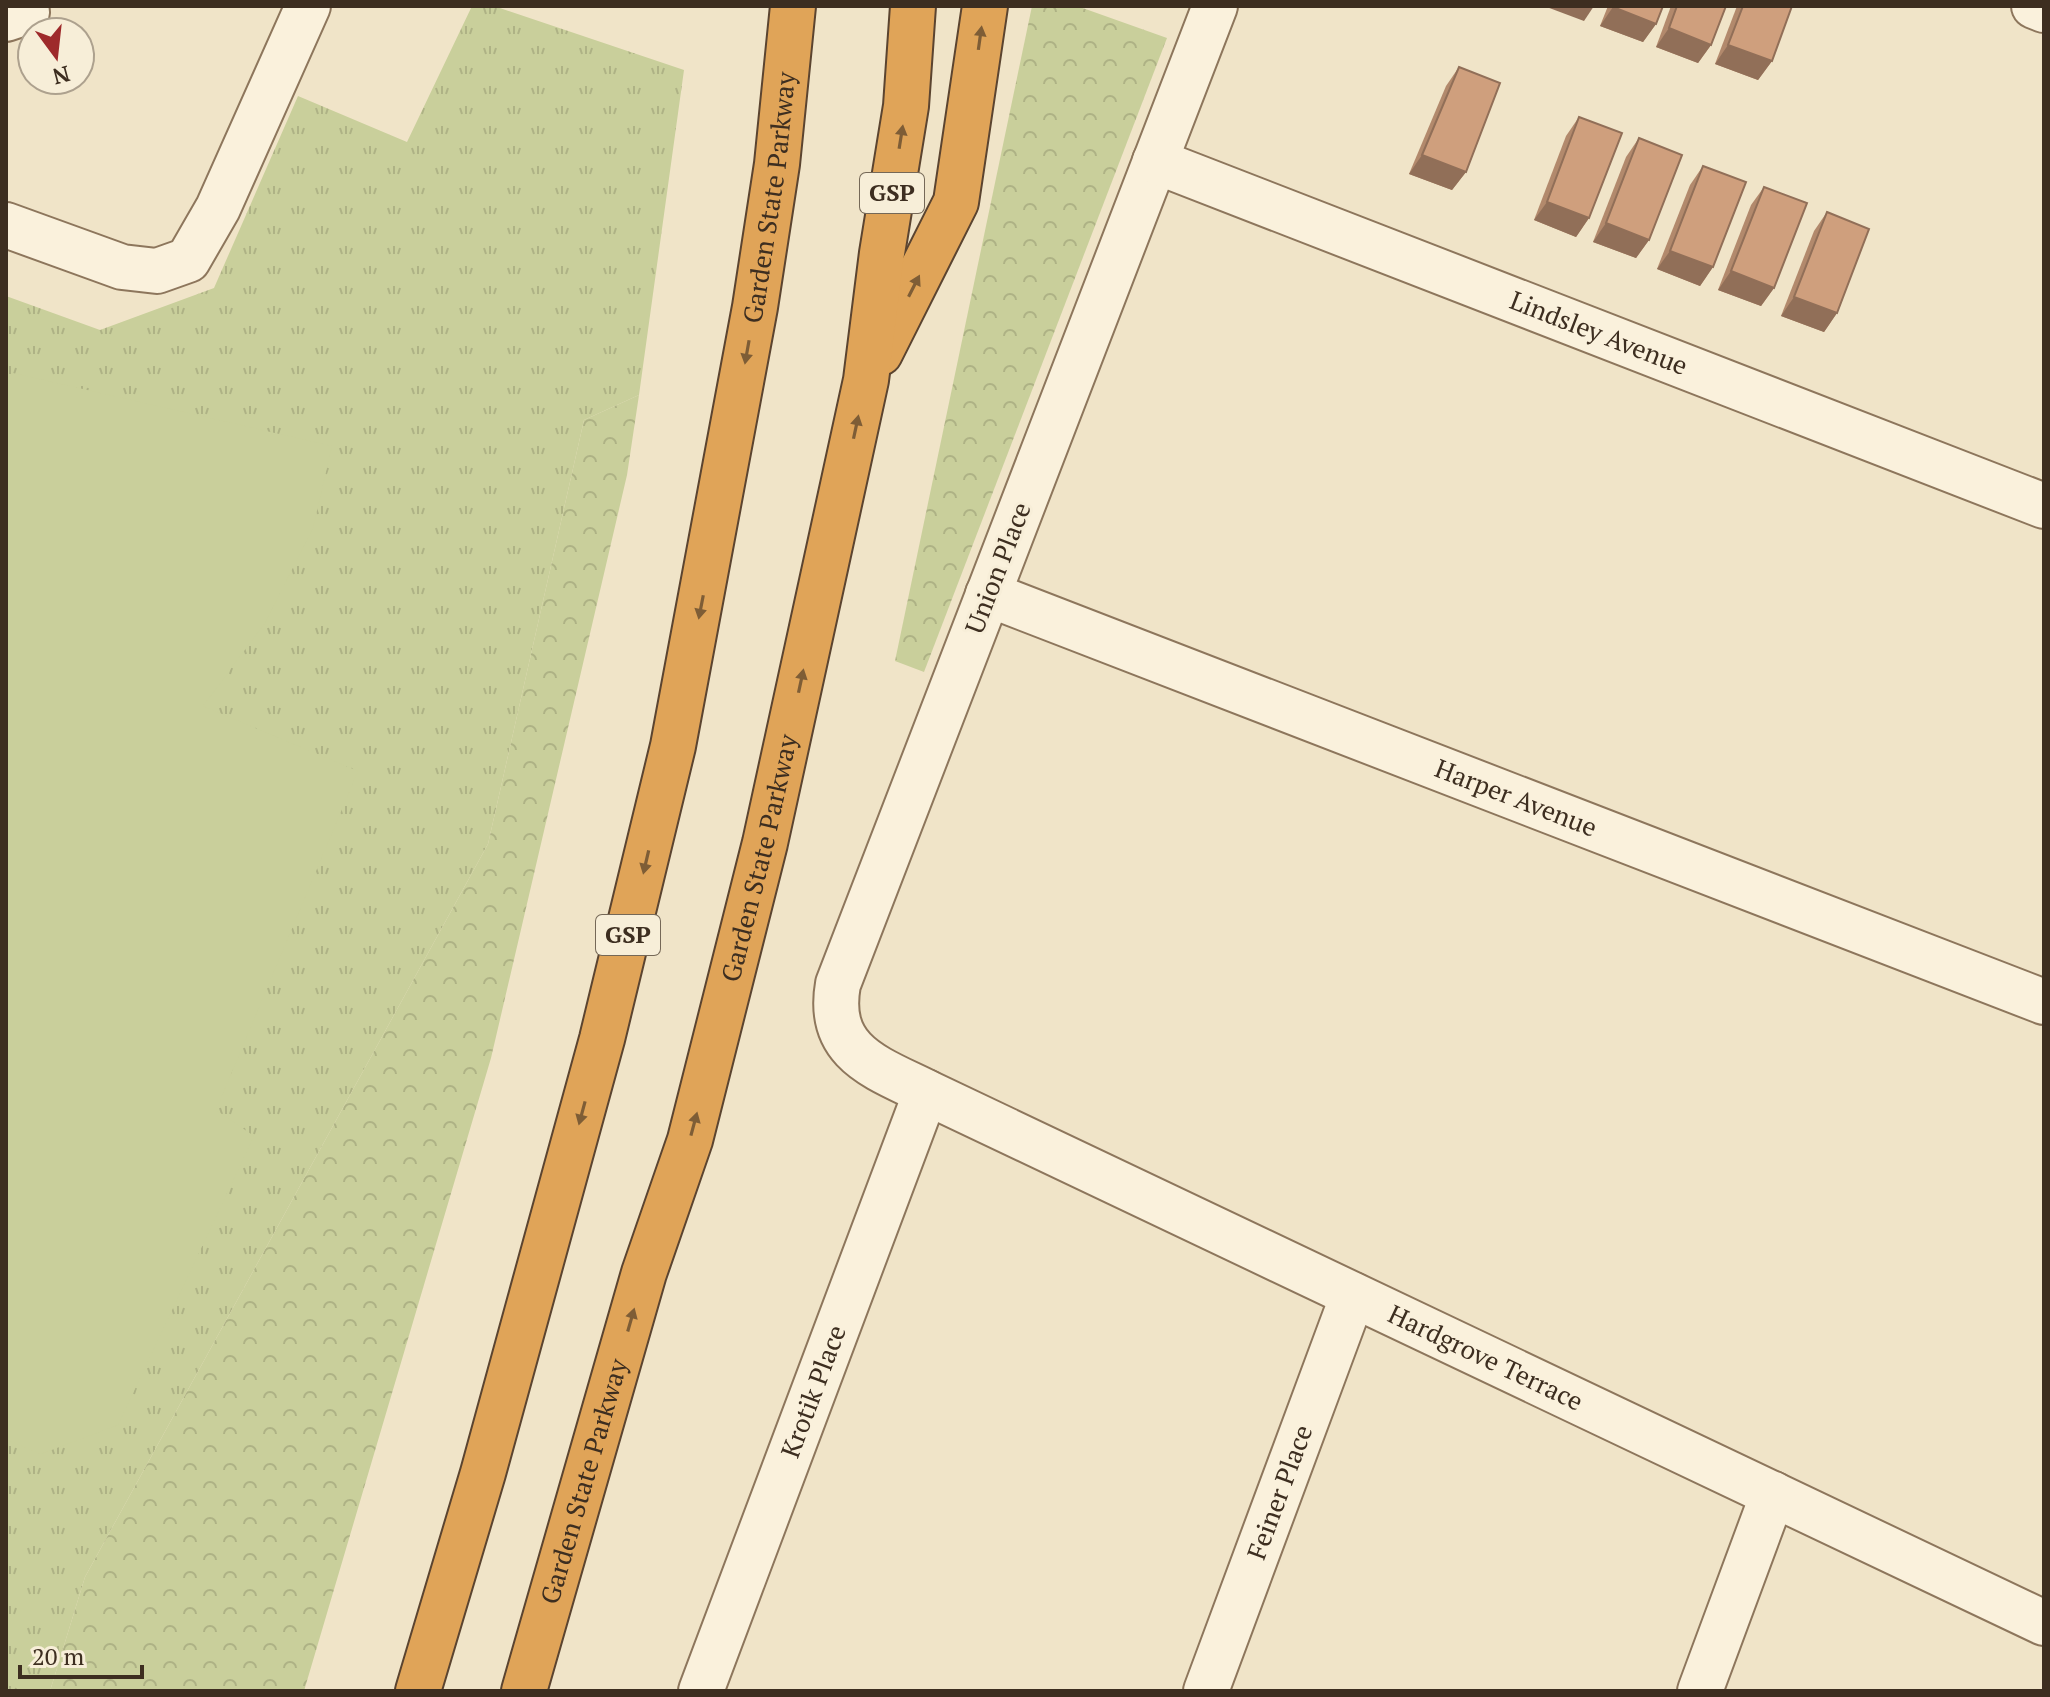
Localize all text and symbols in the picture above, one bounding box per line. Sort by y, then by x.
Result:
north arrow [16,16,96,96]
one-way arrow [974,25,987,50]
text: N [49,60,73,92]
street label: Garden State Parkway [734,69,802,326]
one-way arrow [895,124,908,149]
road number: GSP [860,173,924,213]
one-way arrow [907,274,920,297]
street label: Lindsley Avenue [1505,282,1693,382]
one-way arrow [740,339,752,364]
one-way arrow [850,414,863,439]
street label: Union Place [956,497,1038,638]
one-way arrow [694,595,706,620]
one-way arrow [795,668,808,693]
street label: Garden State Parkway [713,730,804,985]
street label: Harper Avenue [1431,750,1602,844]
one-way arrow [639,849,652,874]
road number: GSP [596,915,660,955]
one-way arrow [575,1101,587,1126]
one-way arrow [689,1111,701,1136]
street label: Hardgrove Terrace [1383,1296,1589,1418]
one-way arrow [625,1307,637,1332]
street label: Krotik Place [772,1320,853,1462]
street label: Garden State Parkway [532,1354,635,1608]
street label: Feiner Place [1238,1420,1319,1564]
scale bar [20,1629,142,1679]
text: 20 m [32,1640,84,1672]

